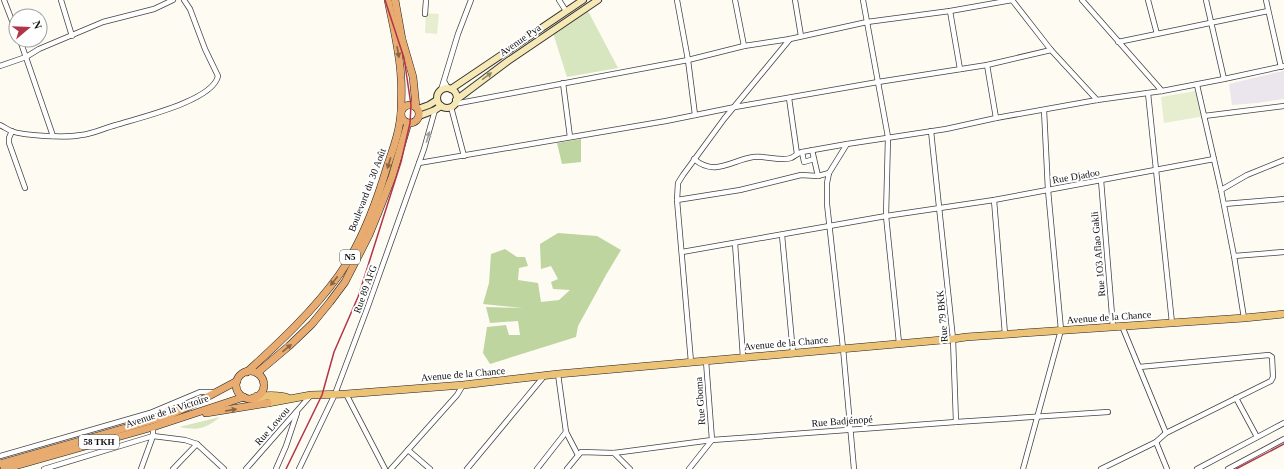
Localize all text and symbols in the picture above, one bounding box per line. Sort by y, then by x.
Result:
north arrow [8,8,48,48]
text: N [30,19,44,31]
street label: Avenue Pya [497,21,543,58]
one-way arrow [395,46,401,58]
one-way arrow [482,72,492,80]
one-way arrow [425,131,431,143]
street label: Boulevard du 30 Août [346,146,388,233]
one-way arrow [385,158,391,170]
street label: Rue Djadoo [1051,166,1101,186]
street label: Rue 1O3 Aflao Gakli [1089,211,1107,297]
road number: N5 [340,250,360,264]
street label: Rue 89 AFG [351,263,379,315]
one-way arrow [330,275,339,286]
street label: Rue 79 BKK [934,289,950,342]
street label: Avenue de la Chance [1066,309,1152,325]
street label: Avenue de la Chance [743,334,829,352]
one-way arrow [281,343,292,352]
street label: Avenue de la Chance [420,365,506,383]
street label: Rue Gboma [693,376,707,425]
street label: Avenue de la Victoire [124,392,210,430]
street label: Rue Lowou [252,405,292,447]
one-way arrow [225,407,237,413]
street label: Rue Badjénopé [811,413,874,429]
road number: 58 TKH [79,435,119,449]

